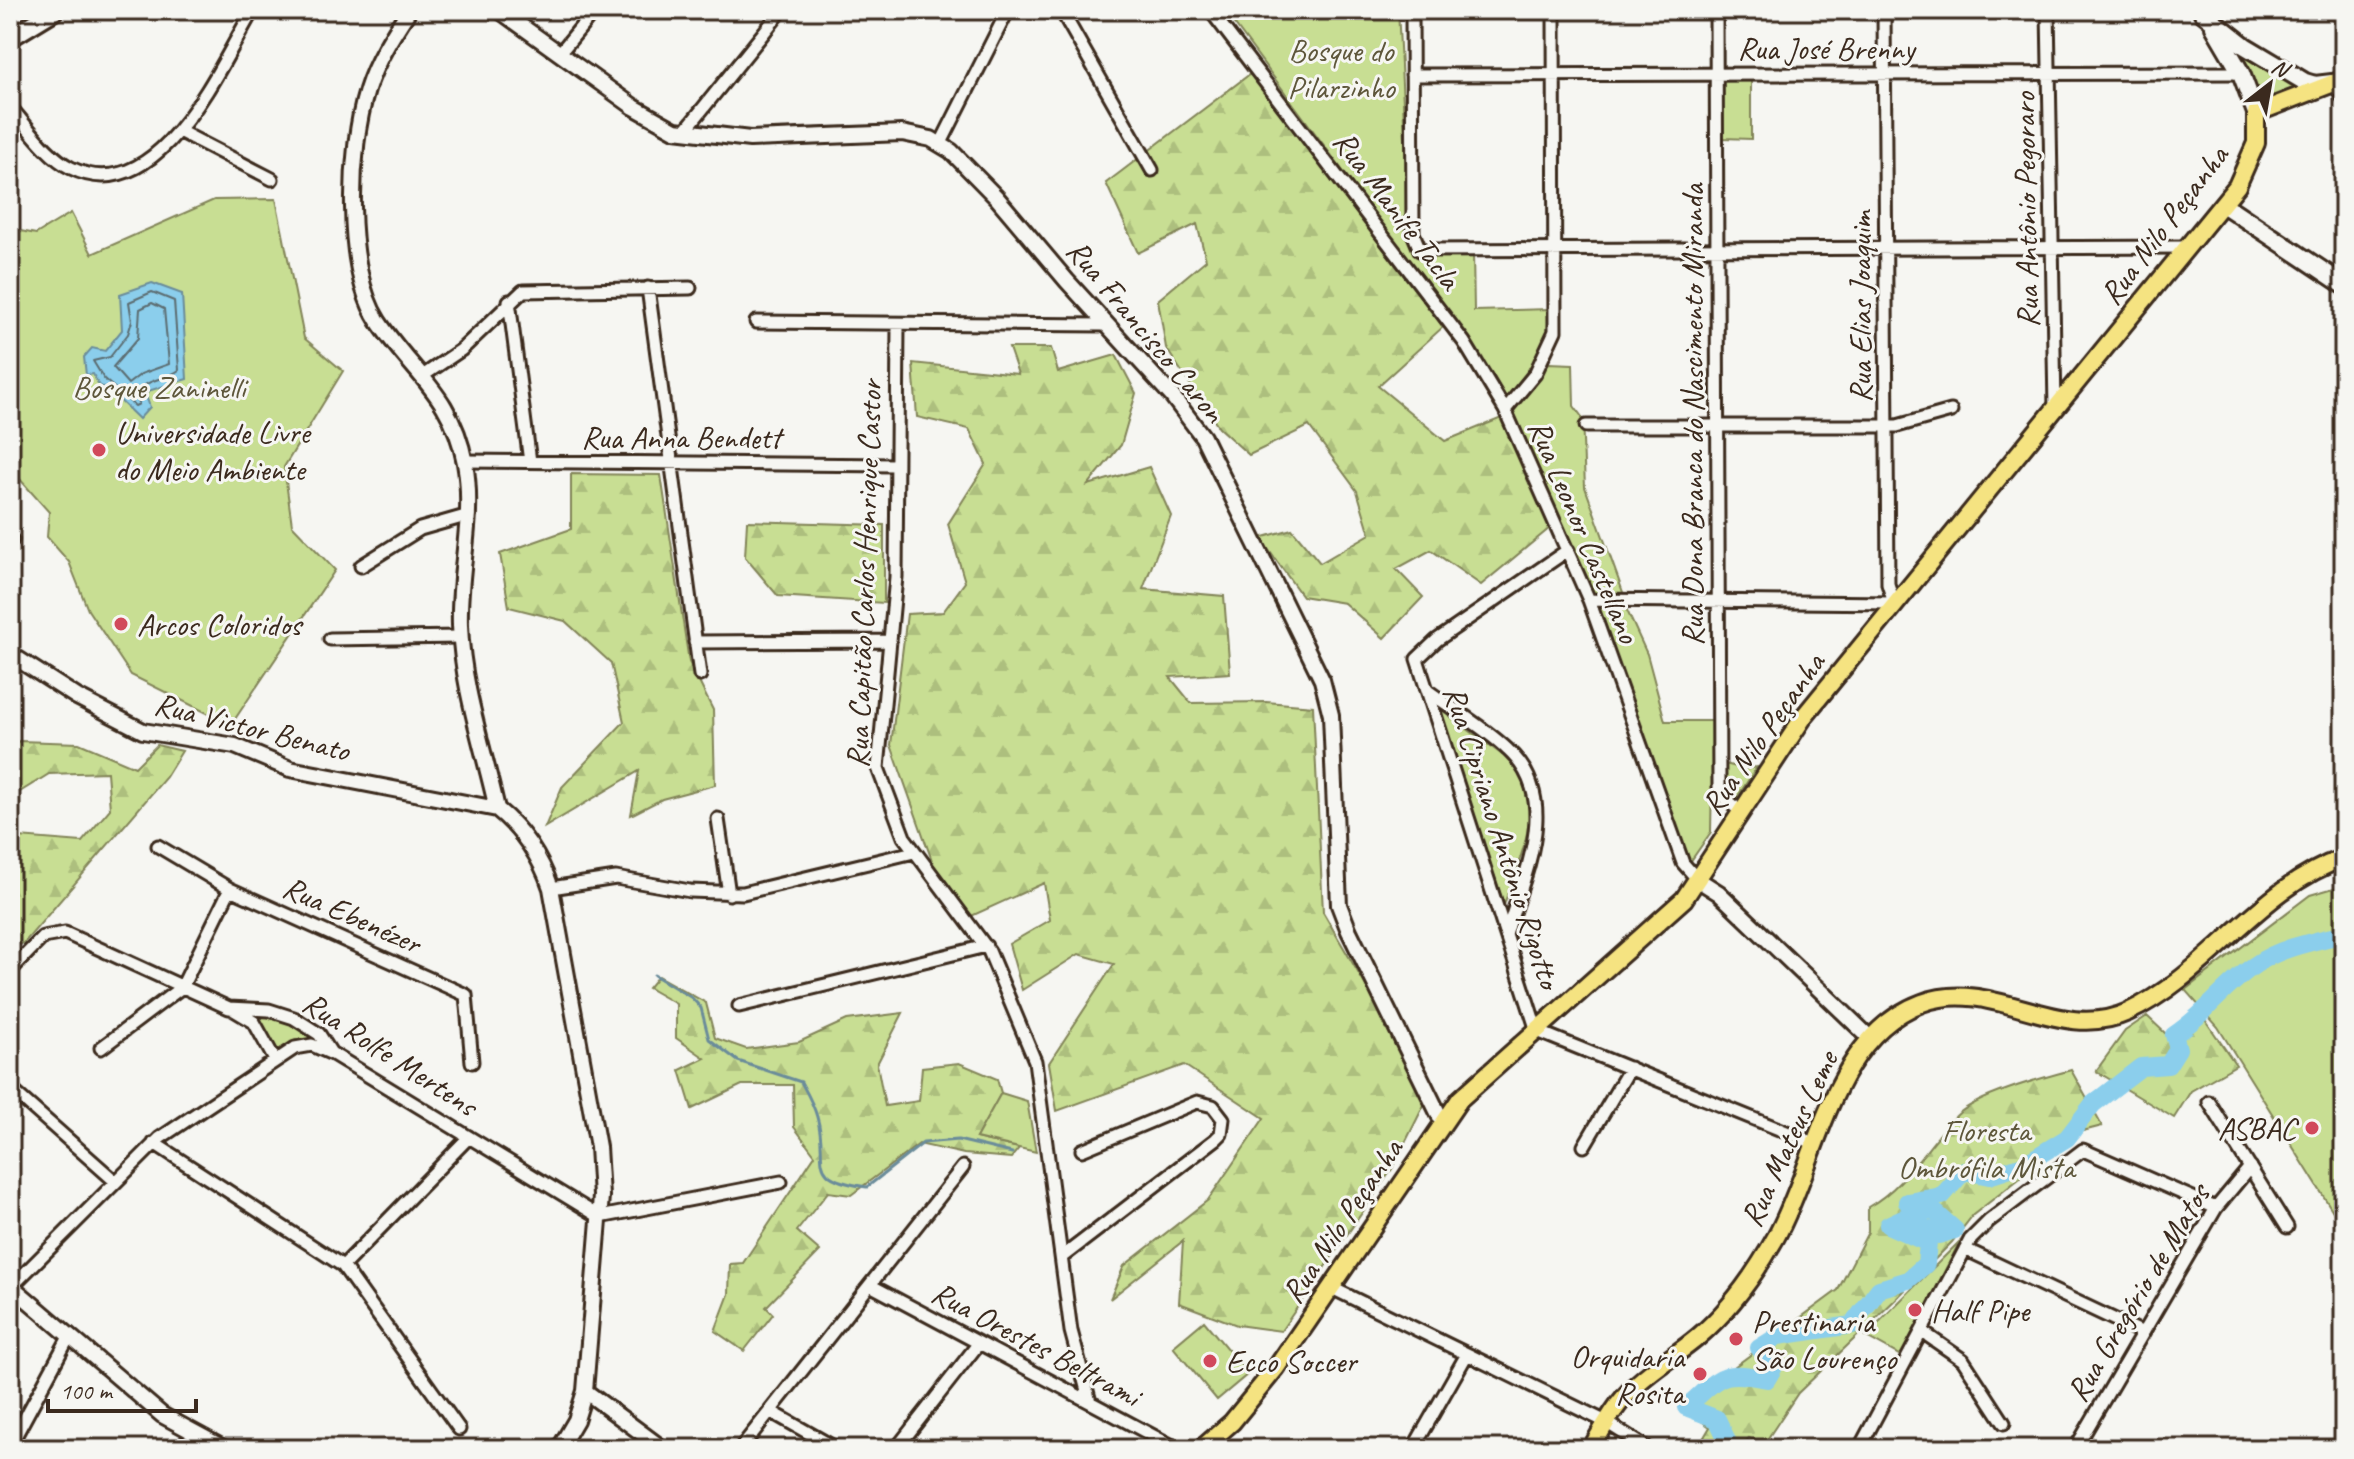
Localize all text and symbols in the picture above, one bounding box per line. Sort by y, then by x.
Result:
street label: Rua José Brenny [1737,28,1918,69]
park label: Bosque do Pilarzinho [1287,30,1396,108]
north arrow [2230,44,2310,124]
text: N [2267,52,2296,85]
street label: Rua Antônio Pegoraro [2003,90,2049,328]
street label: Rua Manife Tacla [1324,122,1471,299]
street label: Rua Nilo Peçanha [2091,135,2239,313]
street label: Rua Dona Branca do Nascimento Miranda [1672,182,1713,646]
street label: Rua Elias Joaquim [1840,208,1881,403]
street label: Rua Francisco Caron [1057,231,1236,432]
park label: Bosque Zaninelli [73,367,249,408]
street label: Rua Capitão Carlos Henrique Castor [837,377,891,769]
place label: Universidade Livre do Meio Ambiente [115,412,312,490]
street label: Rua Leonor Castellano [1519,413,1650,650]
street label: Rua Anna Bendett [581,417,785,458]
marker: Universidade Livre do Meio Ambiente [90,441,108,459]
place label: Arcos Coloridos [137,604,304,645]
marker: Arcos Coloridos [112,615,130,633]
street label: Rua Nilo Peçanha [1692,643,1835,823]
street label: Rua Cipriano Antônio Rigotto [1434,681,1571,997]
street label: Rua Victor Benato [150,683,355,771]
street label: Rua Ebenézer [277,866,430,965]
street label: Rua Rolfe Mertens [295,982,488,1127]
street label: Rua Mateus Leme [1731,1042,1849,1233]
place label: ASBAC [2218,1108,2300,1149]
park label: Floresta Ombrófila Mista [1898,1110,2077,1188]
marker: ASBAC [2303,1119,2321,1137]
street label: Rua Nilo Peçanha [1272,1129,1413,1311]
street label: Rua Gregório de Matos [2057,1174,2221,1409]
street label: Rua Orestes Beltrami [925,1272,1151,1418]
place label: Half Pipe [1931,1290,2032,1331]
place label: Prestinaria São Lourenço [1752,1301,1898,1379]
marker: Half Pipe [1906,1301,1924,1319]
marker: Prestinaria São Lourenço [1727,1330,1745,1348]
place label: Orquidaria Rosita [1571,1336,1687,1414]
place label: Ecco Soccer [1226,1341,1359,1382]
marker: Ecco Soccer [1201,1352,1219,1370]
scale bar [48,1363,196,1413]
marker: Orquidaria Rosita [1691,1365,1709,1383]
text: 100 m [60,1376,114,1406]

